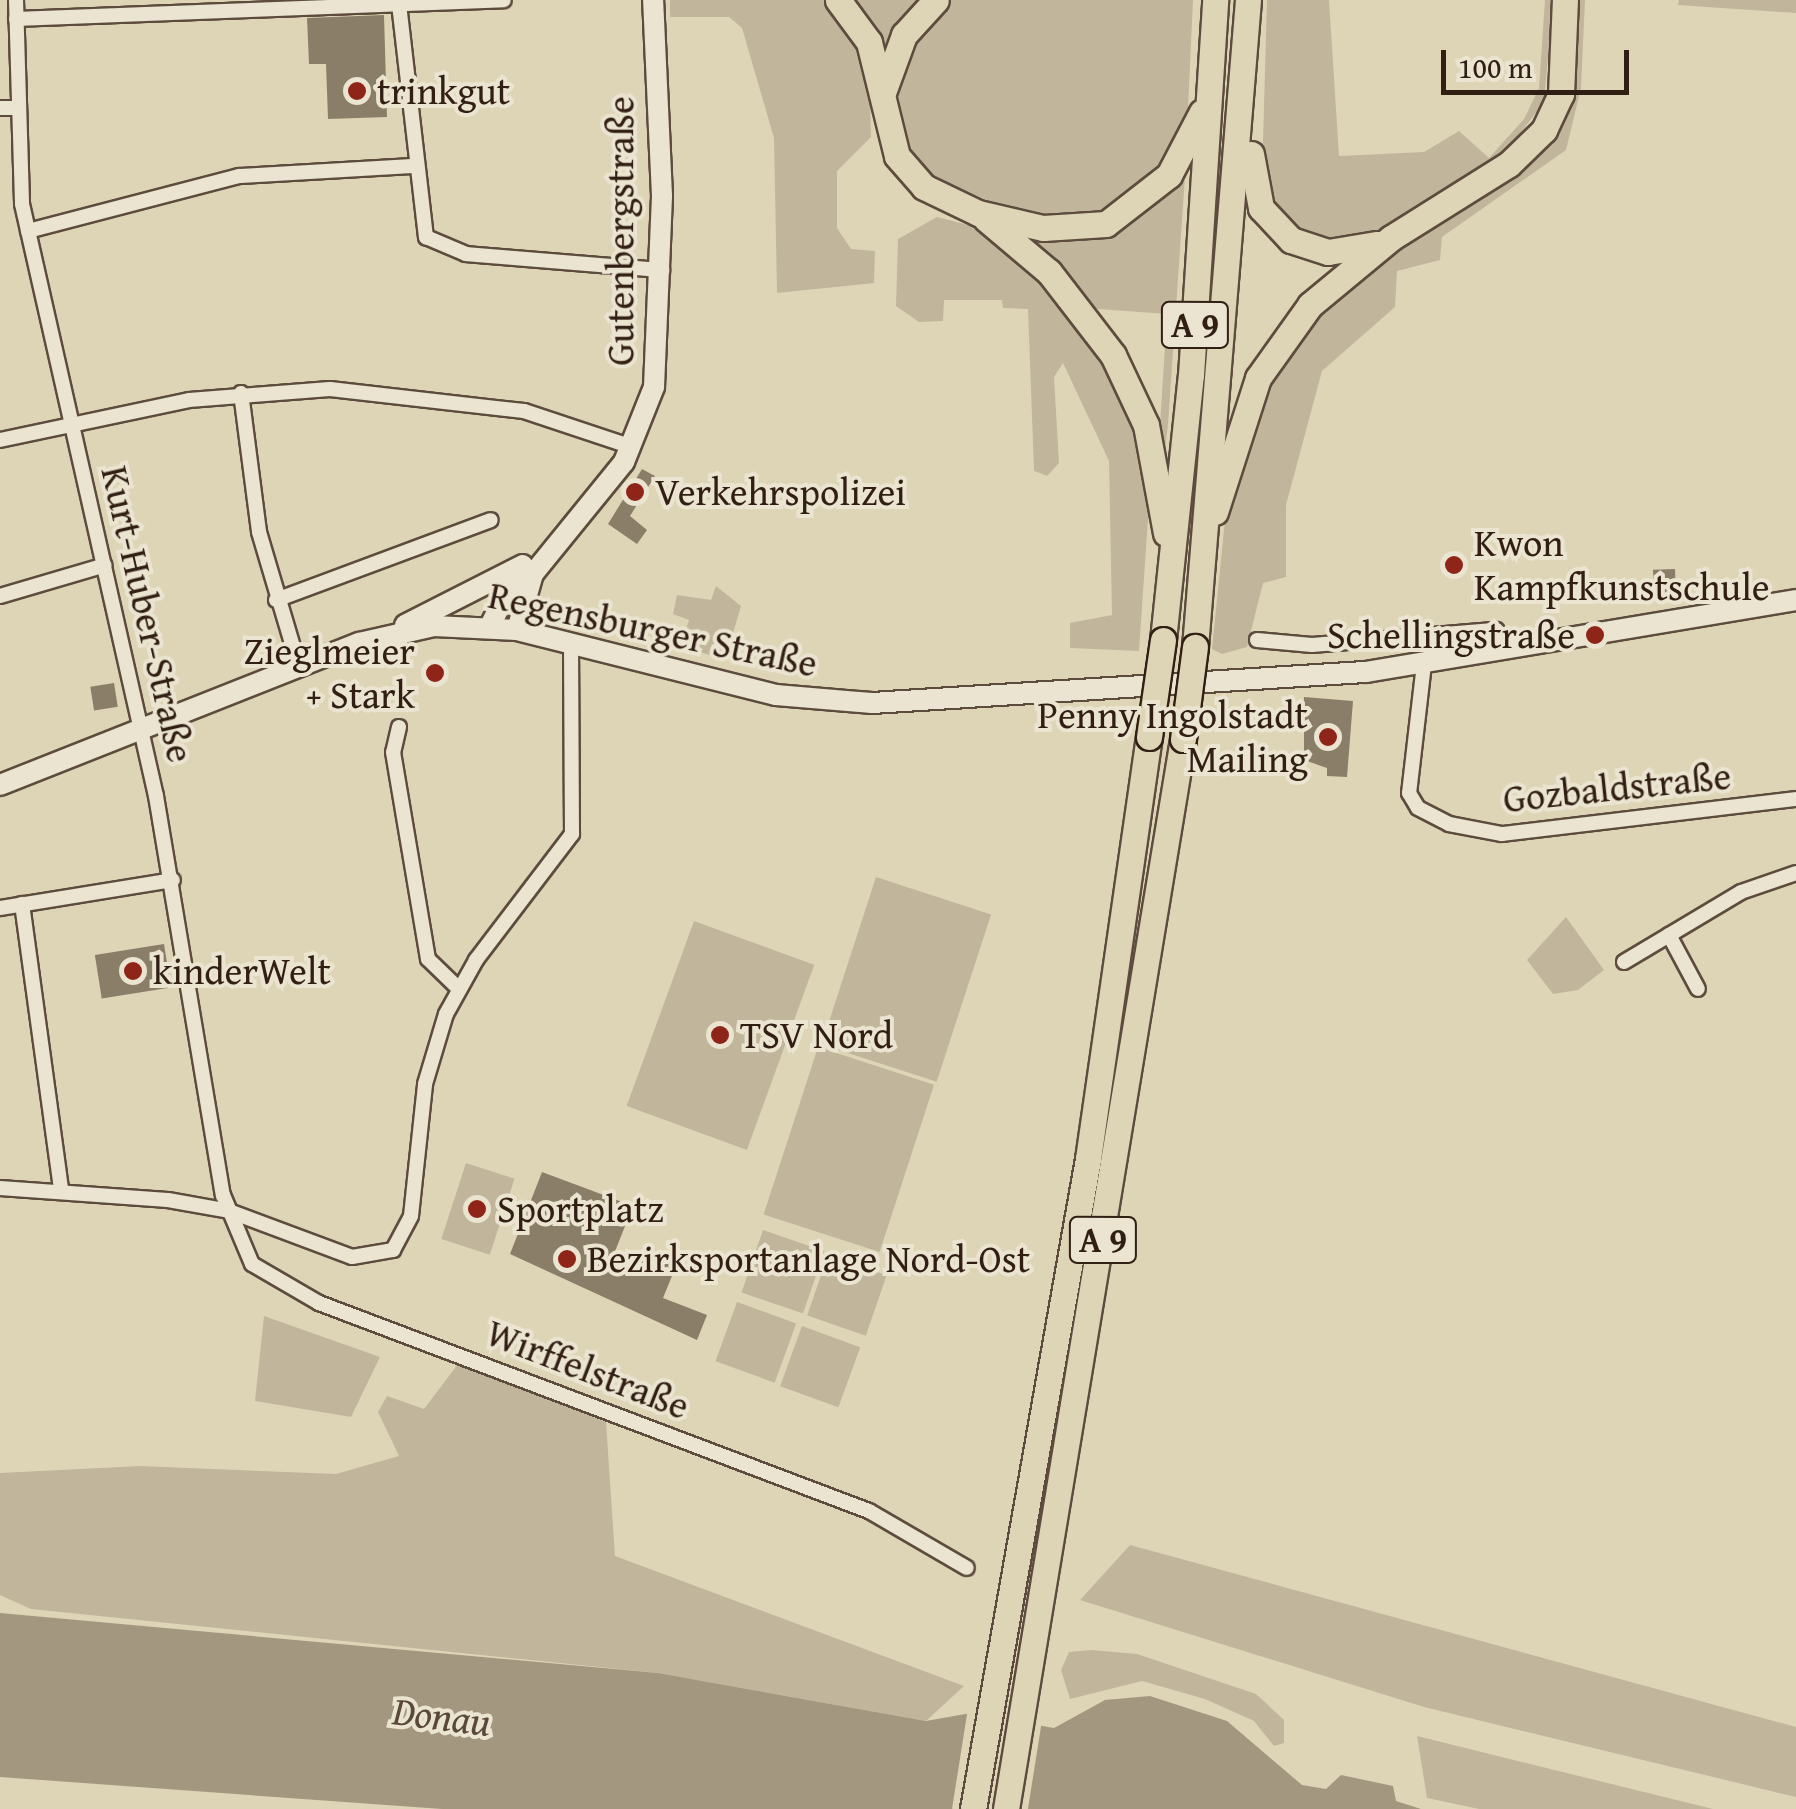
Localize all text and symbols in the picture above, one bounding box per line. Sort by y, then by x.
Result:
scale bar [1446,30,1634,92]
text: 100 m [1458,45,1532,89]
place label: trinkgut [377,68,510,114]
marker: trinkgut [346,80,368,102]
street label: Gutenbergstraße [597,96,643,366]
road number: A 9 [1160,295,1230,355]
street label: Kurt-Huber-Straße [92,462,204,766]
place label: Verkehrspolizei [655,469,906,515]
marker: Verkehrspolizei [624,481,646,503]
place label: Kwon Kampfkunstschule [1474,520,1770,610]
marker: Kwon Kampfkunstschule [1443,554,1465,576]
street label: Regensburger Straße [484,572,822,686]
place label: Schellingstraße [1327,612,1575,658]
marker: Schellingstraße [1584,624,1606,646]
place label: Zieglmeier + Stark [244,628,415,718]
marker: Zieglmeier + Stark [424,662,446,684]
place label: Penny Ingolstadt Mailing [1038,692,1308,782]
marker: Penny Ingolstadt Mailing [1317,726,1339,748]
street label: Gozbaldstraße [1501,752,1733,822]
place label: kinderWelt [153,948,331,994]
marker: kinderWelt [122,960,144,982]
place label: TSV Nord [740,1012,893,1058]
marker: TSV Nord [709,1024,731,1046]
place label: Sportplatz [497,1186,664,1232]
marker: Sportplatz [466,1198,488,1220]
road number: A 9 [1068,1210,1138,1270]
place label: Bezirksportanlage Nord-Ost [587,1236,1030,1282]
marker: Bezirksportanlage Nord-Ost [556,1248,578,1270]
street label: Wirffelstraße [480,1309,696,1429]
water label: Donau [390,1686,494,1746]

